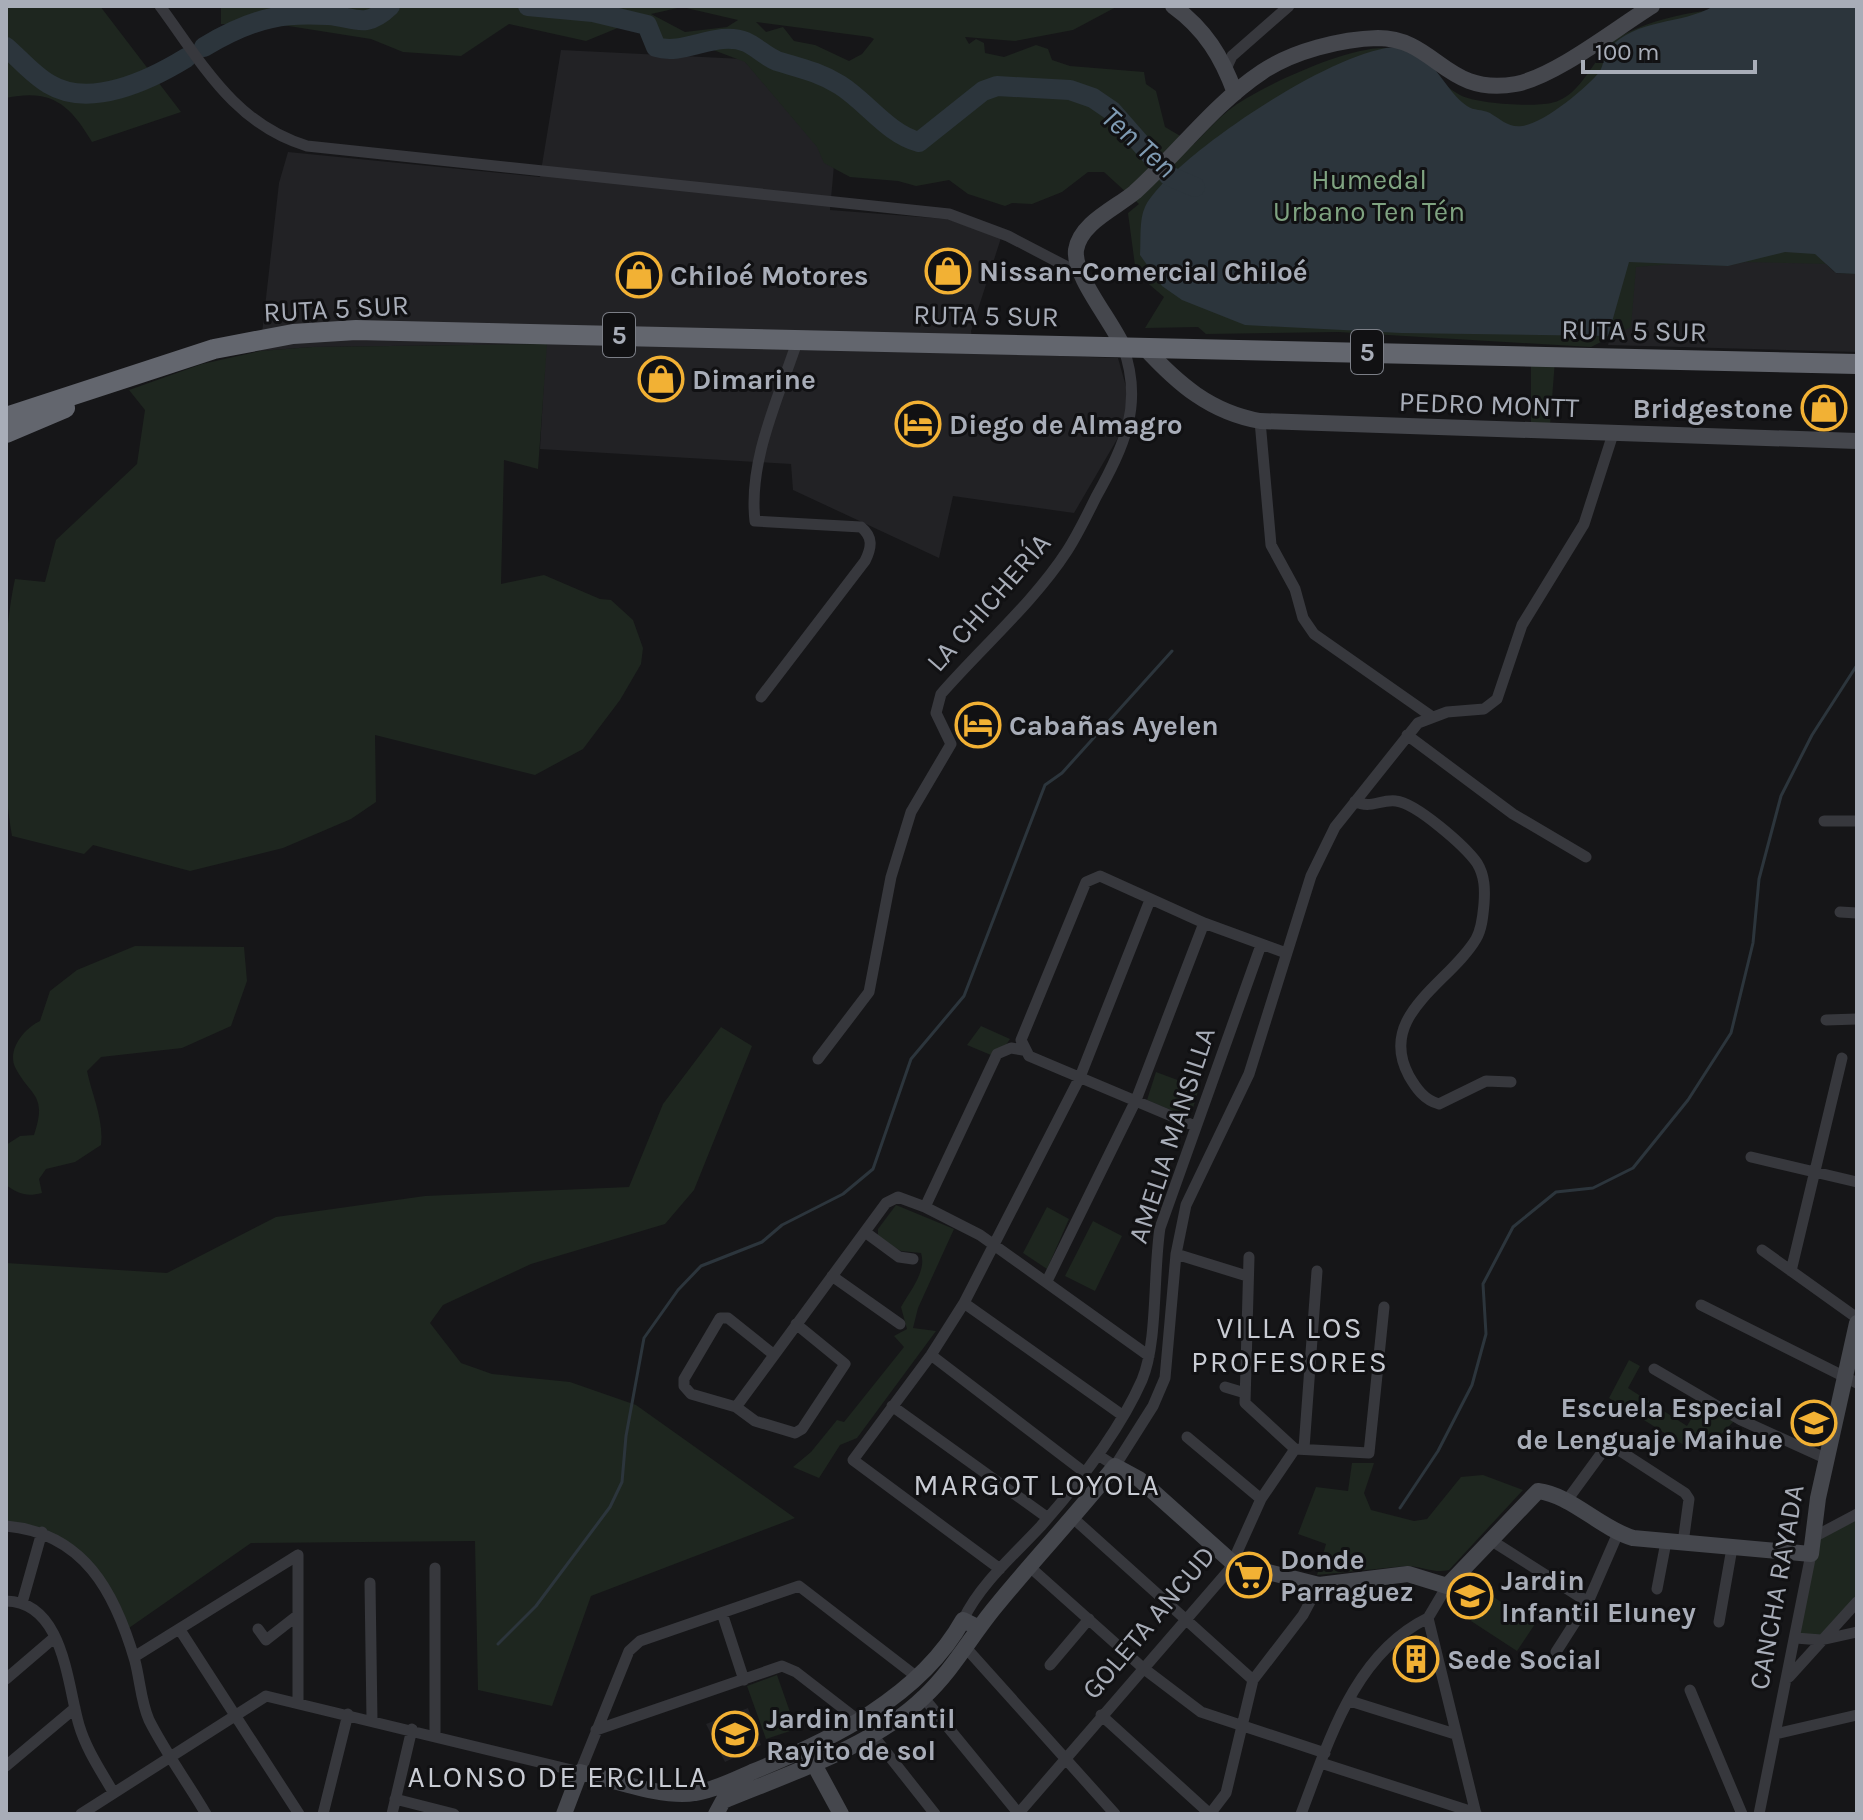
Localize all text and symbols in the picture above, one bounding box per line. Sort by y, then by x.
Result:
scale bar [1583,24,1755,74]
text: 100 m [1595,38,1660,66]
water label: Ten Ten [1094,99,1184,185]
park label: Humedal Urbano Ten Tén [1273,163,1465,228]
shop icon: Nissan-Comercial Chiloé [924,247,972,295]
shop icon: Chiloé Motores [615,251,663,299]
place label: Nissan-Comercial Chiloé [979,255,1308,288]
place label: Chiloé Motores [670,259,869,292]
street label: RUTA 5 SUR [262,288,410,329]
street label: RUTA 5 SUR [913,298,1059,333]
road number: 5 [603,313,635,357]
street label: RUTA 5 SUR [1561,313,1707,348]
road number: 5 [1351,330,1383,374]
shop icon: Dimarine [637,355,685,403]
place label: Dimarine [692,363,816,396]
shop icon: Bridgestone [1800,384,1848,432]
street label: PEDRO MONTT [1398,385,1580,424]
place label: Bridgestone [1632,392,1793,425]
hotel icon: Diego de Almagro [894,400,942,448]
place label: Diego de Almagro [949,408,1183,441]
street label: LA CHICHERÍA [919,526,1057,678]
hotel icon: Cabañas Ayelen [954,701,1002,749]
place label: Cabañas Ayelen [1009,709,1219,742]
street label: AMELIA MANSILLA [1121,1023,1222,1247]
district label: VILLA LOS PROFESORES [1191,1310,1389,1380]
place label: Escuela Especial de Lenguaje Maihue [1516,1391,1783,1456]
school or university icon: Escuela Especial de Lenguaje Maihue [1790,1399,1838,1447]
district label: MARGOT LOYOLA [913,1467,1161,1503]
street label: CANCHA RAYADA [1742,1482,1811,1692]
street label: GOLETA ANCUD [1075,1539,1222,1706]
place label: Donde Parraguez [1280,1543,1414,1608]
supermarket icon: Donde Parraguez [1225,1551,1273,1599]
place label: Jardin Infantil Eluney [1501,1564,1696,1629]
school or university icon: Jardin Infantil Eluney [1446,1572,1494,1620]
building icon: Sede Social [1392,1635,1440,1683]
place label: Sede Social [1447,1643,1601,1676]
place label: Jardin Infantil Rayito de sol [766,1702,956,1767]
school or university icon: Jardin Infantil Rayito de sol [711,1710,759,1758]
district label: ALONSO DE ERCILLA [408,1759,708,1795]

